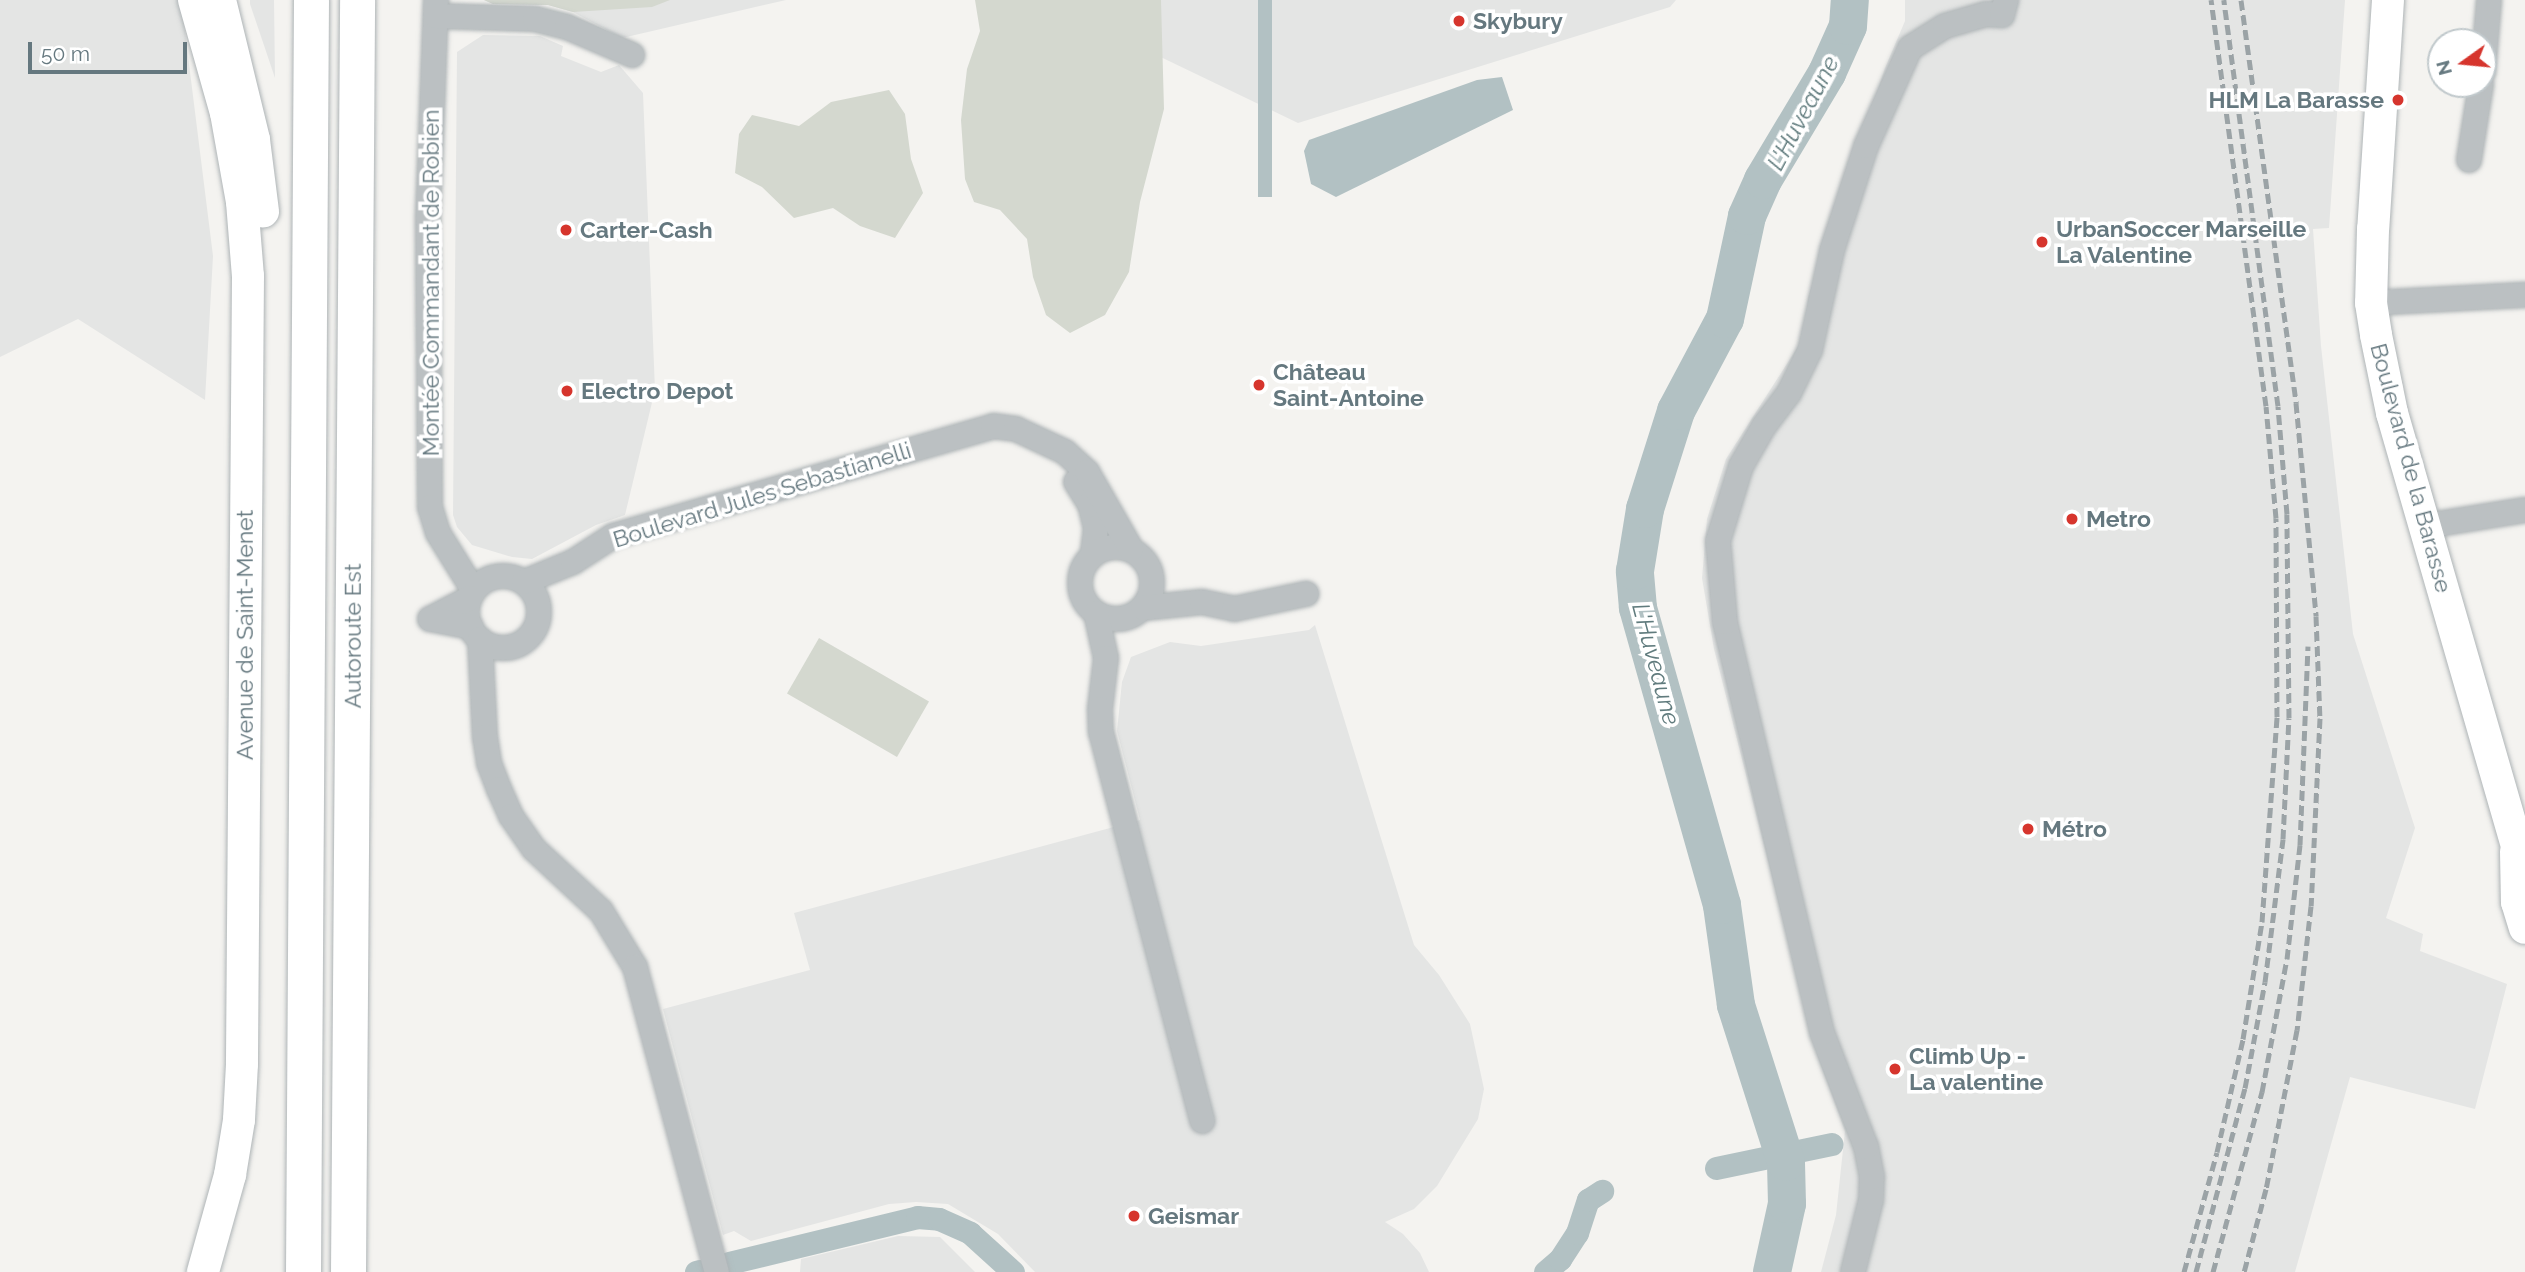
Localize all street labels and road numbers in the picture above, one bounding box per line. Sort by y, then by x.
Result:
street label: Montée Commandant de Robien [417,110,445,456]
street label: Boulevard de la Barasse [2364,340,2458,596]
street label: Boulevard Jules Sebastianelli [609,436,915,554]
street label: Avenue de Saint-Menet [231,510,259,760]
street label: Autoroute Est [339,564,367,708]

